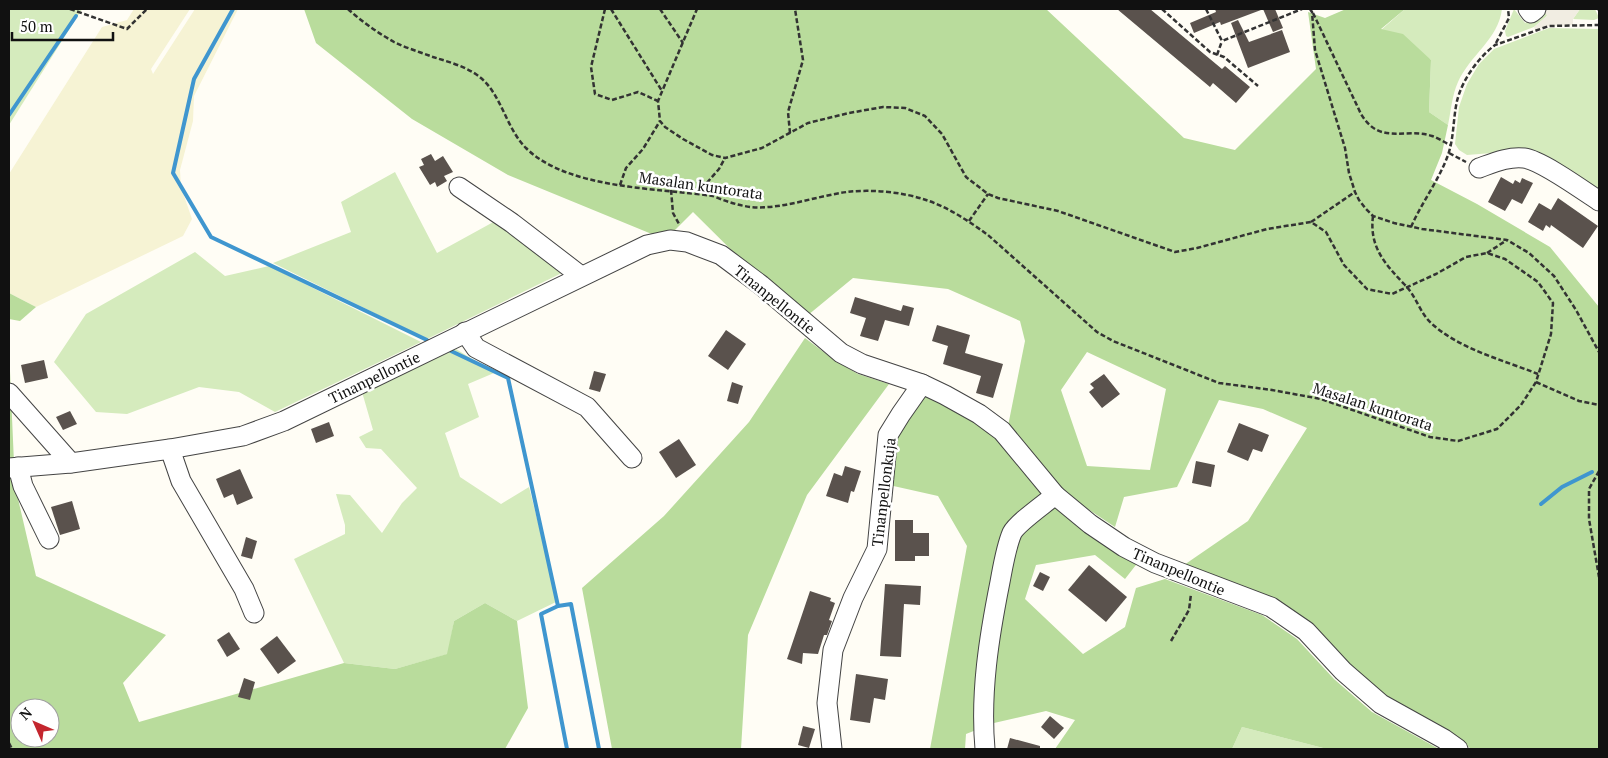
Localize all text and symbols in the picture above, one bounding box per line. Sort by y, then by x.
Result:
scale bar [12,10,114,42]
text: 50 m [20,16,53,36]
street label: Masalan kuntorata [638,166,765,204]
street label: Tinanpellontie [730,260,820,338]
street label: Tinanpellontie [325,346,423,408]
street label: Masalan kuntorata [1311,377,1436,435]
street label: Tinanpellonkuja [866,436,900,548]
street label: Tinanpellontie [1129,542,1229,600]
north arrow [10,698,60,748]
text: N [15,703,36,724]

